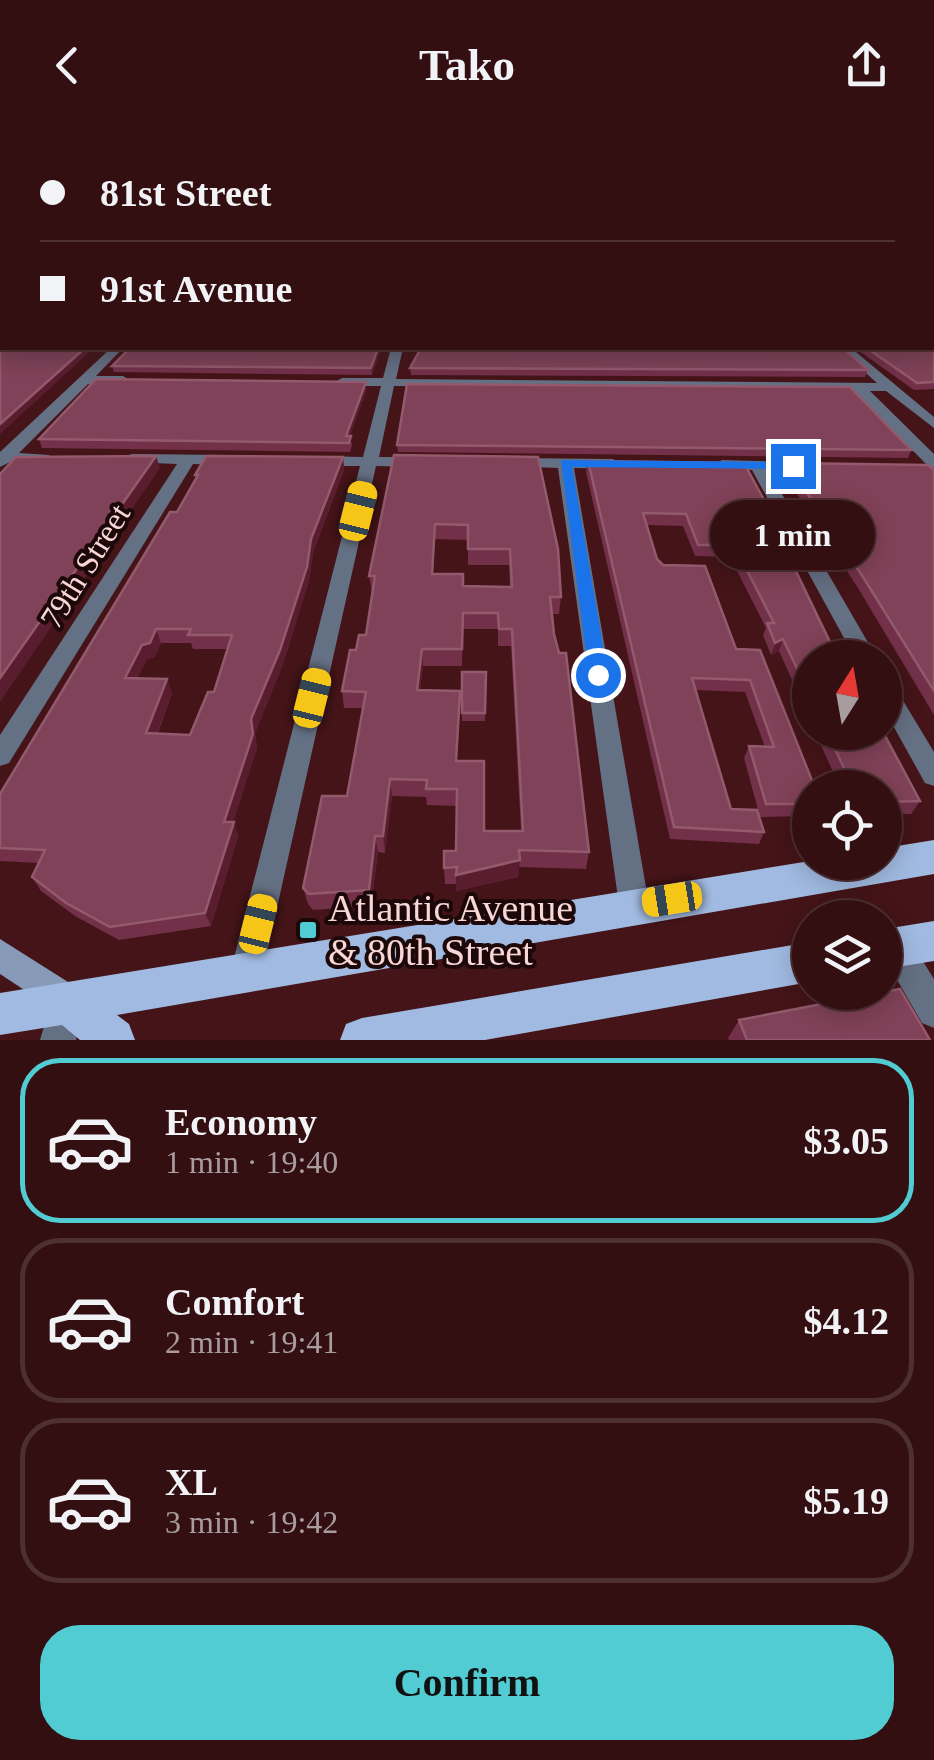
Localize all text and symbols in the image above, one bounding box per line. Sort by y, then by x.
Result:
icon: back [40,38,95,93]
icon: share [839,38,894,93]
text: Tako [419,40,515,90]
text: 81st Street [100,172,271,214]
text: 91st Avenue [100,268,292,310]
route end [771,444,816,489]
car [336,478,380,544]
street label: 79th Street [33,497,137,635]
callout: 1 min [710,501,876,571]
text: 1 min [754,517,831,553]
north arrow [792,640,902,750]
map controls [792,640,902,1010]
route start [576,653,621,698]
car [290,665,334,731]
button: locate [792,770,902,880]
car [640,879,704,919]
place label: Atlantic Avenue & 80th Street [328,887,573,973]
car [236,891,280,957]
button: layers [792,900,902,1010]
marker: Atlantic Avenue & 80th Street [297,919,319,941]
icon: car [45,1096,135,1186]
text: Economy [165,1101,317,1143]
text: $3.05 [804,1120,889,1162]
text: 1 min · 19:40 [165,1144,338,1180]
icon: car [45,1276,135,1366]
text: Comfort [165,1281,304,1323]
text: $4.12 [804,1300,889,1342]
text: 2 min · 19:41 [165,1324,338,1360]
icon: car [45,1456,135,1546]
text: XL [165,1461,218,1503]
text: $5.19 [804,1480,889,1522]
text: 3 min · 19:42 [165,1504,338,1540]
button: Confirm [40,1625,894,1740]

